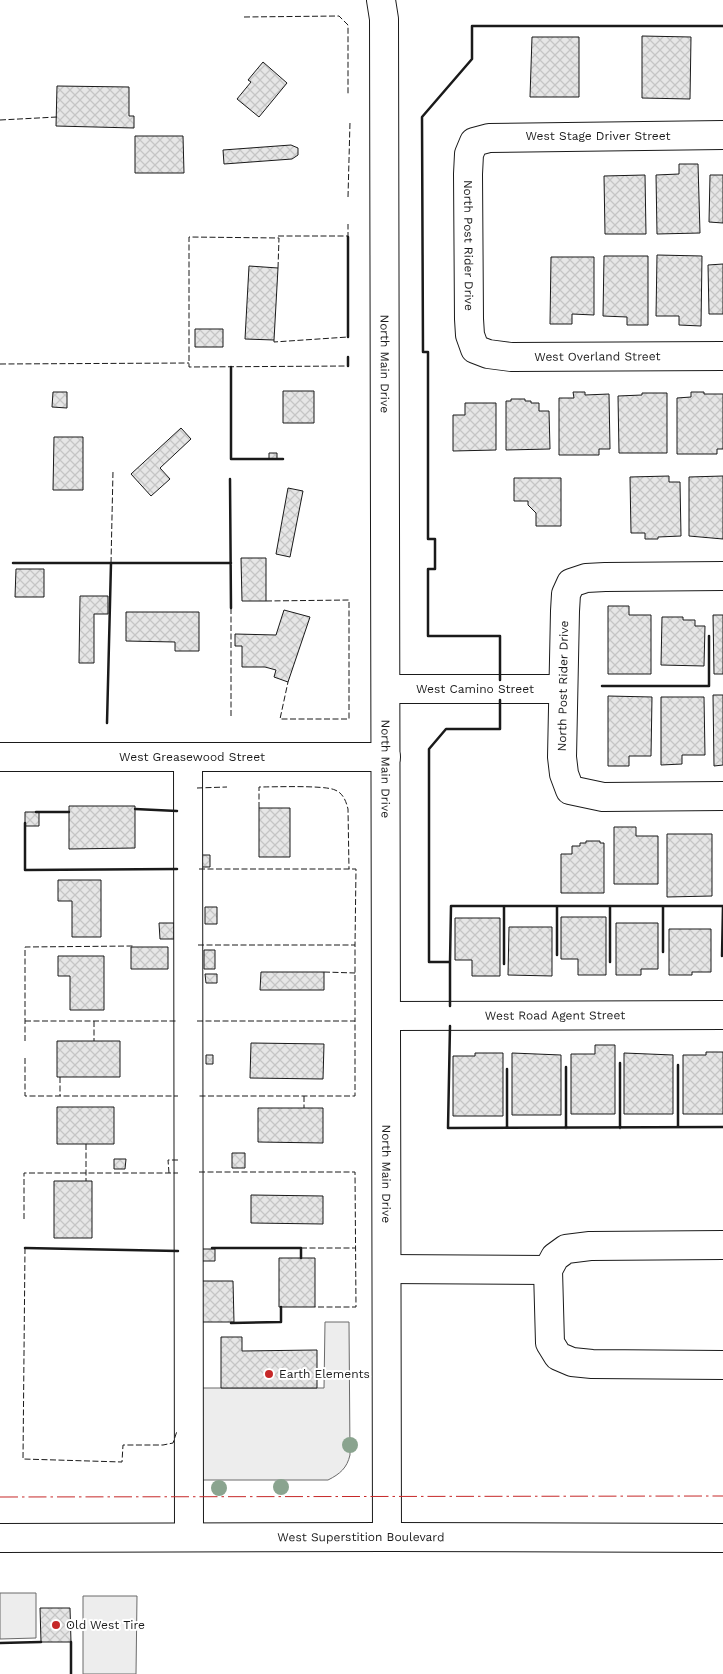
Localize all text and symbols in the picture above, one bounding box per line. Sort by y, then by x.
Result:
street label: West Stage Driver Street [525,129,671,143]
street label: North Post Rider Drive [461,180,476,311]
street label: North Main Drive [378,314,392,413]
street label: West Overland Street [534,349,661,364]
street label: North Post Rider Drive [555,620,571,752]
street label: West Camino Street [416,682,534,696]
street label: North Main Drive [378,719,393,818]
street label: West Greasewood Street [119,750,265,764]
street label: West Road Agent Street [485,1008,625,1023]
street label: North Main Drive [379,1124,393,1223]
place label: Earth Elements [279,1367,370,1381]
marker: Earth Elements [263,1368,275,1380]
street label: West Superstition Boulevard [277,1530,445,1544]
place label: Old West Tire [66,1618,145,1632]
marker: Old West Tire [50,1619,62,1631]

